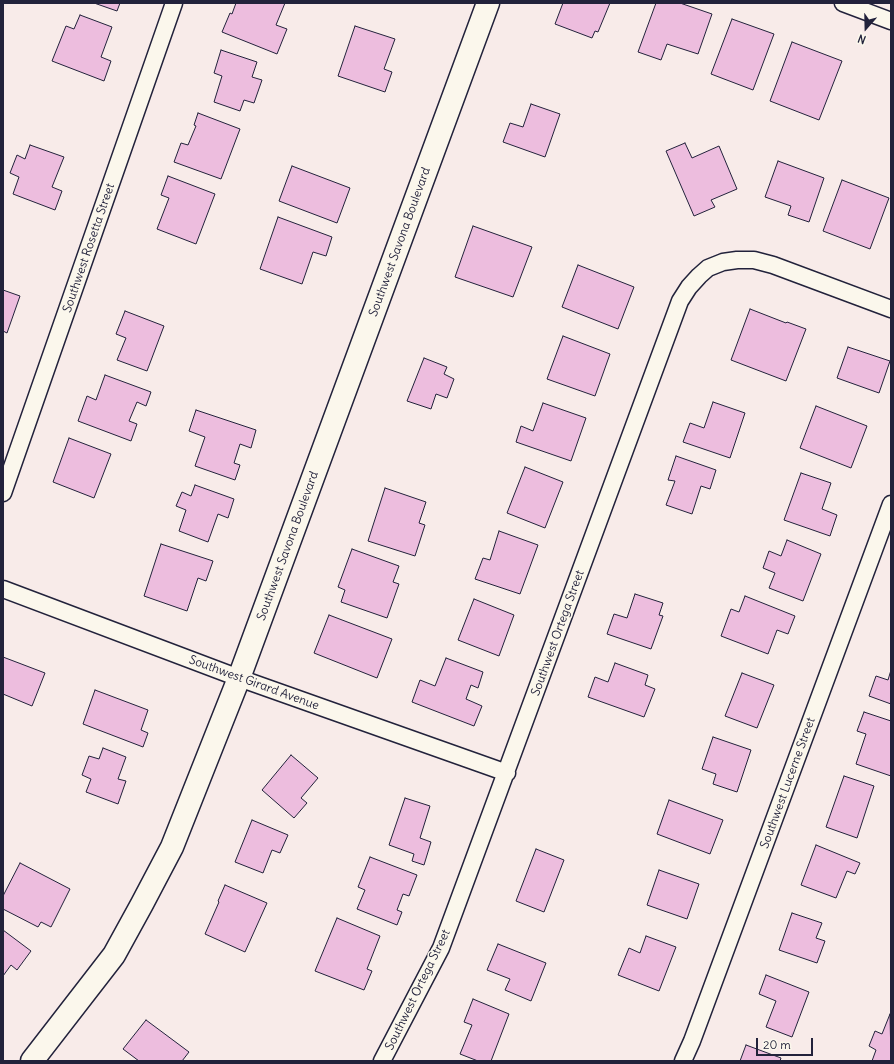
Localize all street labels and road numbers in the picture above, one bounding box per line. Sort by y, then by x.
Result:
street label: Southwest Savona Boulevard [366,166,434,318]
street label: Southwest Rosetta Street [60,182,118,314]
street label: Southwest Savona Boulevard [254,470,322,622]
street label: Southwest Ortega Street [529,568,587,698]
street label: Southwest Girard Avenue [187,653,321,713]
street label: Southwest Lucerne Street [758,715,818,851]
street label: Southwest Ortega Street [382,927,454,1053]

